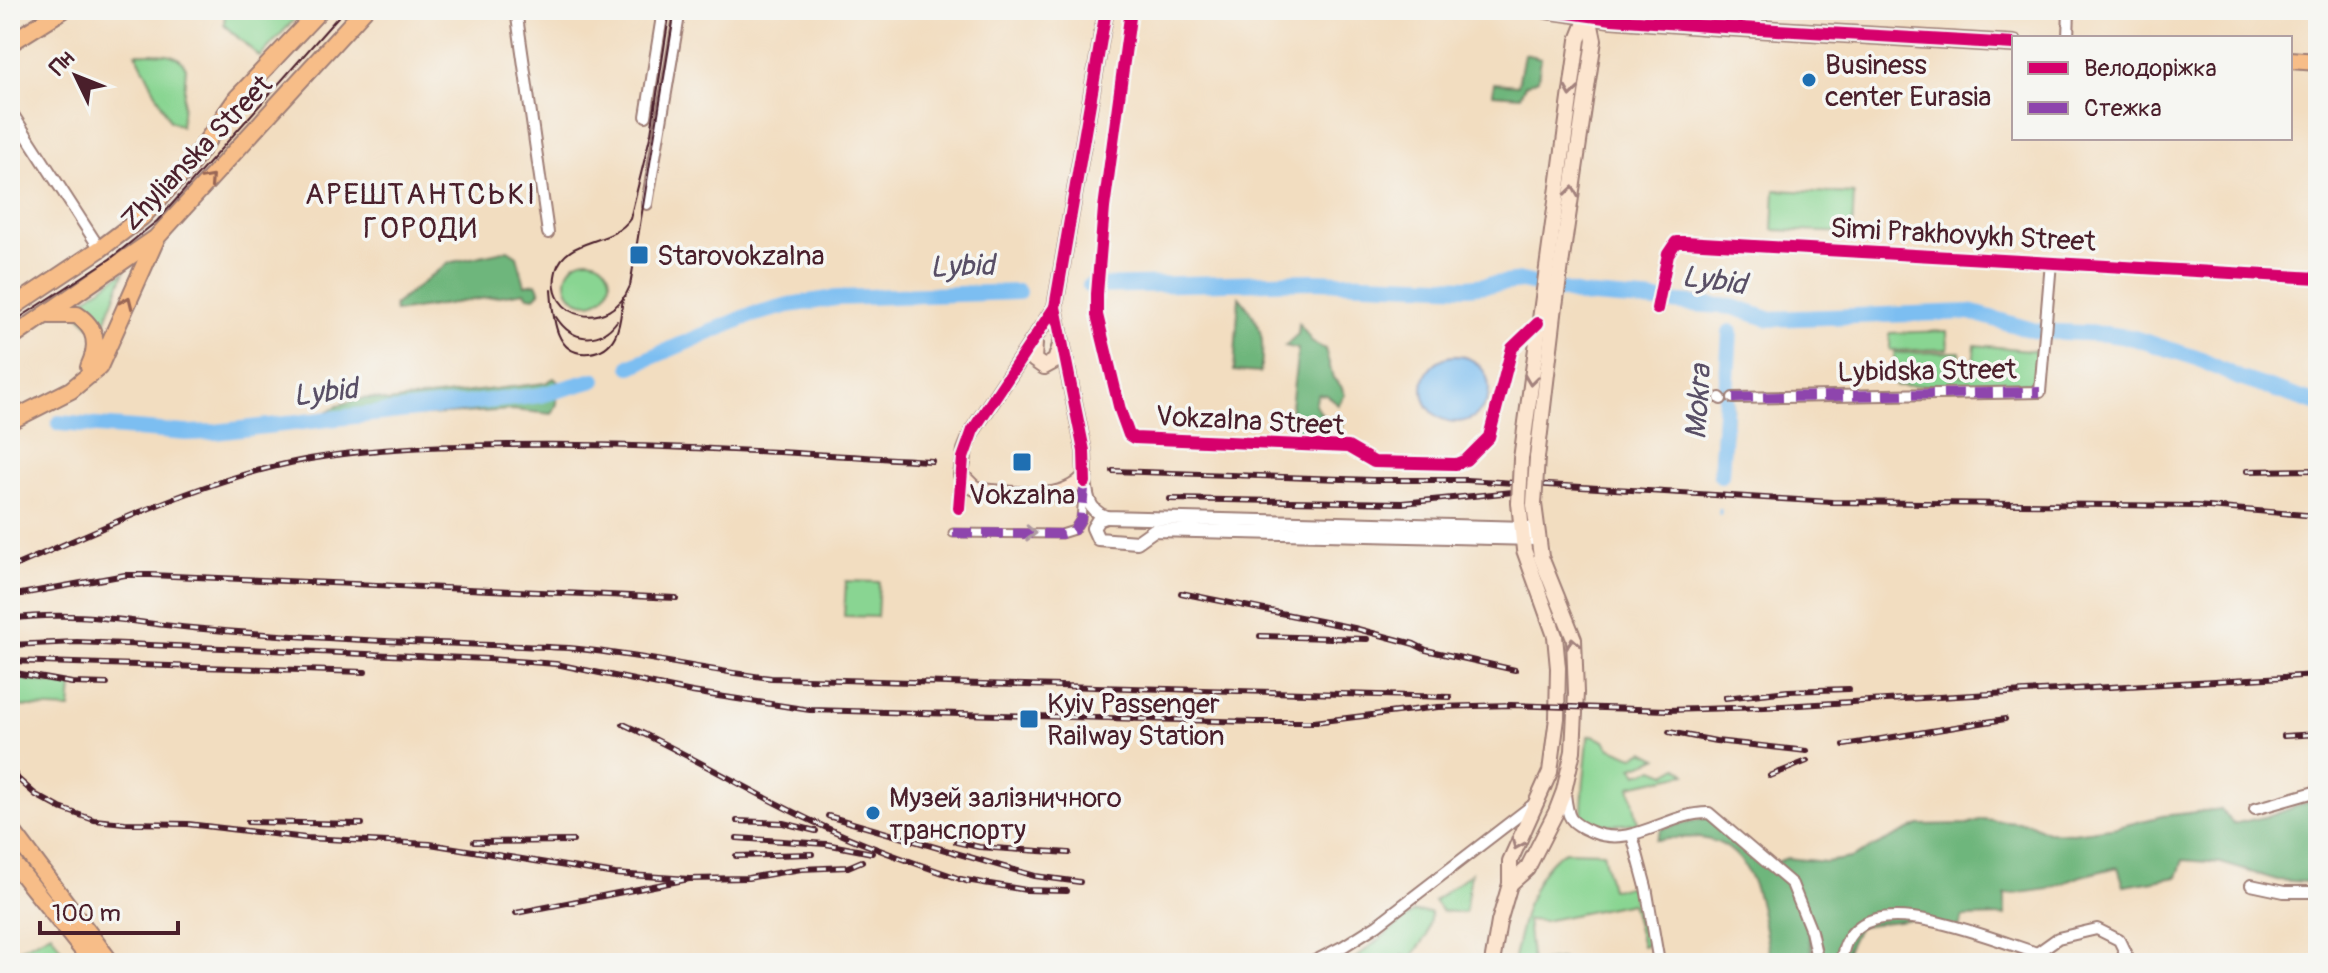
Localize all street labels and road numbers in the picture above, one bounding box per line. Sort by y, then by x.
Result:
street label: Zhylianska Street [114,68,281,238]
street label: Simi Prakhovykh Street [1829,211,2097,260]
street label: Lybidska Street [1837,352,2018,391]
street label: Vokzalna Street [1155,399,1346,444]

